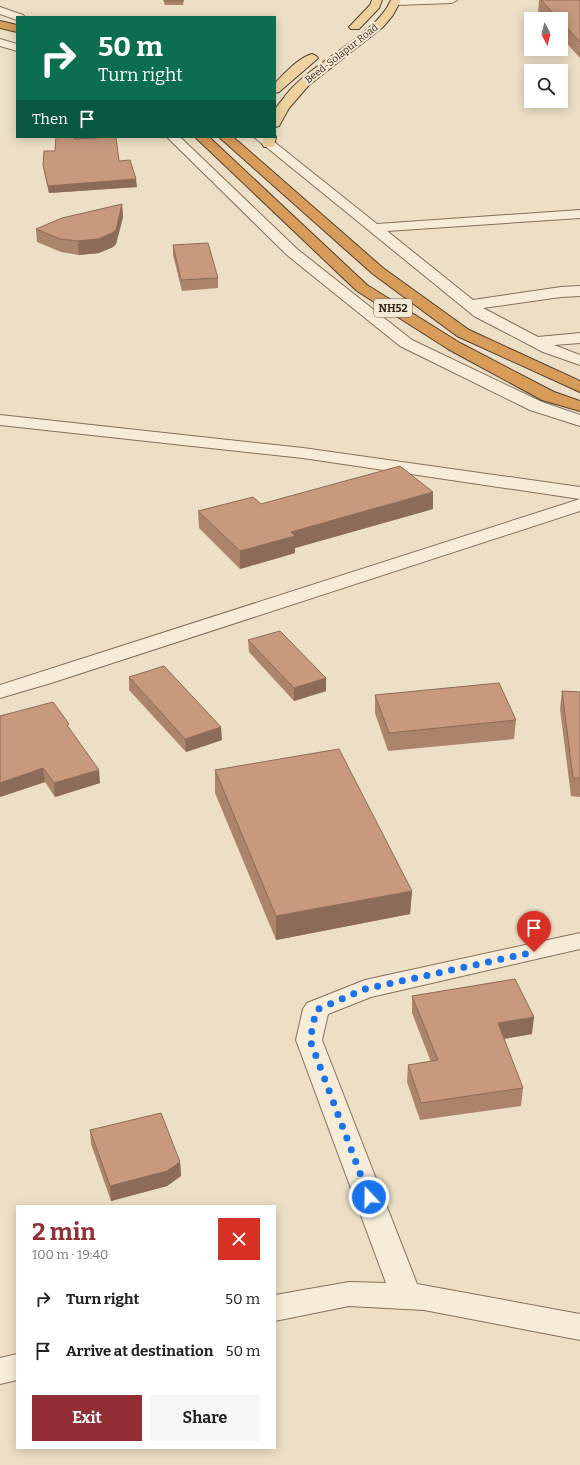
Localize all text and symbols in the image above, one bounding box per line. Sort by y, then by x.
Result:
north arrow [524,12,568,56]
map controls [524,12,568,108]
street label: Beed-Solapur Road [303,21,381,86]
text: 50 m [98,30,163,63]
icon: right [32,32,84,84]
text: Turn right [98,64,183,86]
button: search [524,64,568,108]
icon: arrive [76,108,98,130]
text: Then [32,110,68,128]
road number: NH52 [374,299,412,317]
pin [517,911,551,952]
icon: arrive [523,917,545,939]
position arrow [348,1176,390,1218]
text: 2 min [32,1218,96,1246]
button: close [218,1218,260,1260]
text: 100 m · 19:40 [32,1247,108,1262]
icon: right [32,1288,54,1310]
text: Turn right [66,1290,139,1308]
text: 50 m [225,1290,260,1308]
icon: arrive [32,1340,54,1362]
text: Arrive at destination [66,1342,213,1360]
text: 50 m [225,1342,260,1360]
button: Exit [32,1395,142,1441]
button: Share [150,1395,260,1441]

